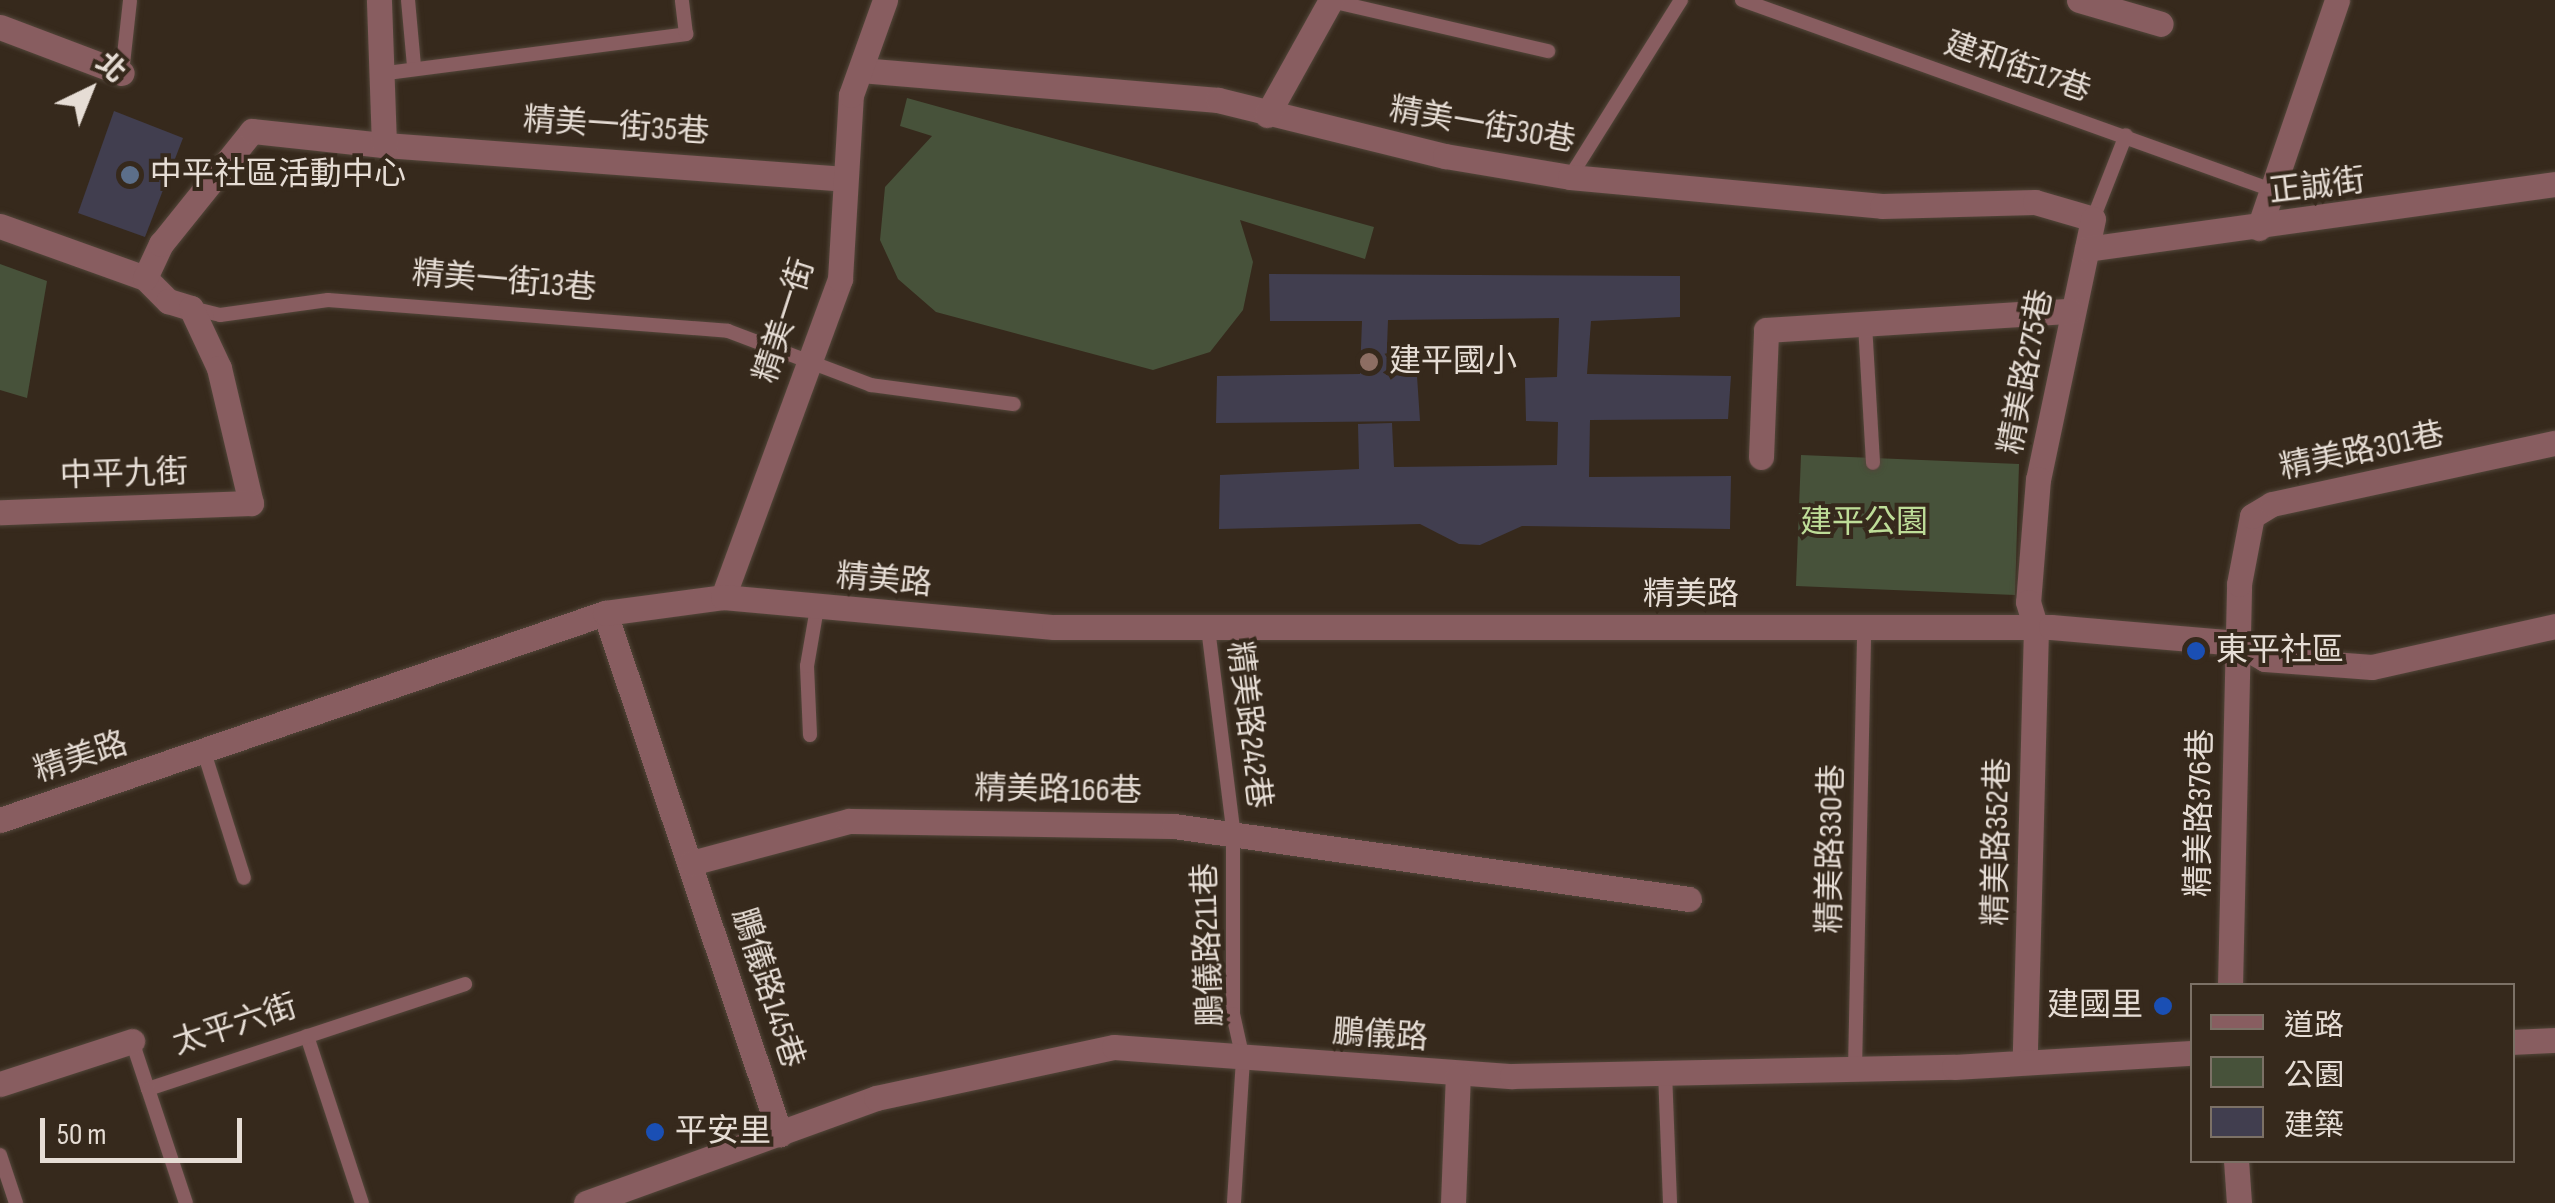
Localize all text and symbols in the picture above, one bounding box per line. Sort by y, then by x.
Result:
street label: 建和街17巷 [1939,25,2095,111]
north arrow [40,40,140,140]
text: 北 [89,46,132,89]
street label: 精美一街30巷 [1386,91,1578,161]
street label: 精美一街35巷 [522,101,710,153]
place label: 中平社區活動中心 [150,156,406,194]
street label: 正誠街 [2267,162,2367,212]
marker: 中平社區活動中心 [119,164,141,186]
street label: 精美一街 [747,254,823,388]
street label: 精美一街13巷 [410,255,598,309]
street label: 精美路275巷 [1992,286,2062,458]
place label: 建平國小 [1389,343,1517,381]
marker: 建平國小 [1358,351,1380,373]
street label: 精美路301巷 [2276,416,2448,488]
street label: 中平九街 [59,454,189,496]
park label: 建平公園 [1800,504,1928,542]
street label: 精美路 [835,558,933,604]
street label: 精美路 [1643,576,1739,614]
place label: 東平社區 [2216,632,2344,670]
street label: 精美路242巷 [1219,639,1277,811]
marker: 東平社區 [2185,640,2207,662]
street label: 精美路 [29,725,133,791]
street label: 精美路376巷 [2180,729,2222,897]
street label: 精美路352巷 [1977,758,2019,926]
street label: 精美路330巷 [1811,764,1853,934]
street label: 精美路166巷 [974,770,1142,812]
street label: 鵬儀路211巷 [1187,863,1231,1027]
street label: 鵬儀路145巷 [723,903,811,1073]
legend [2190,983,2515,1163]
place label: 建國里 [2047,987,2143,1025]
street label: 太平六街 [168,988,302,1064]
marker: 建國里 [2152,995,2174,1017]
text: 道路 [2284,1008,2344,1044]
street label: 鵬儀路 [1331,1013,1429,1059]
text: 公園 [2284,1058,2344,1094]
scale bar [45,1098,248,1160]
text: 建築 [2284,1108,2344,1144]
place label: 平安里 [675,1113,771,1151]
text: 50 m [57,1117,106,1153]
marker: 平安里 [644,1121,666,1143]

